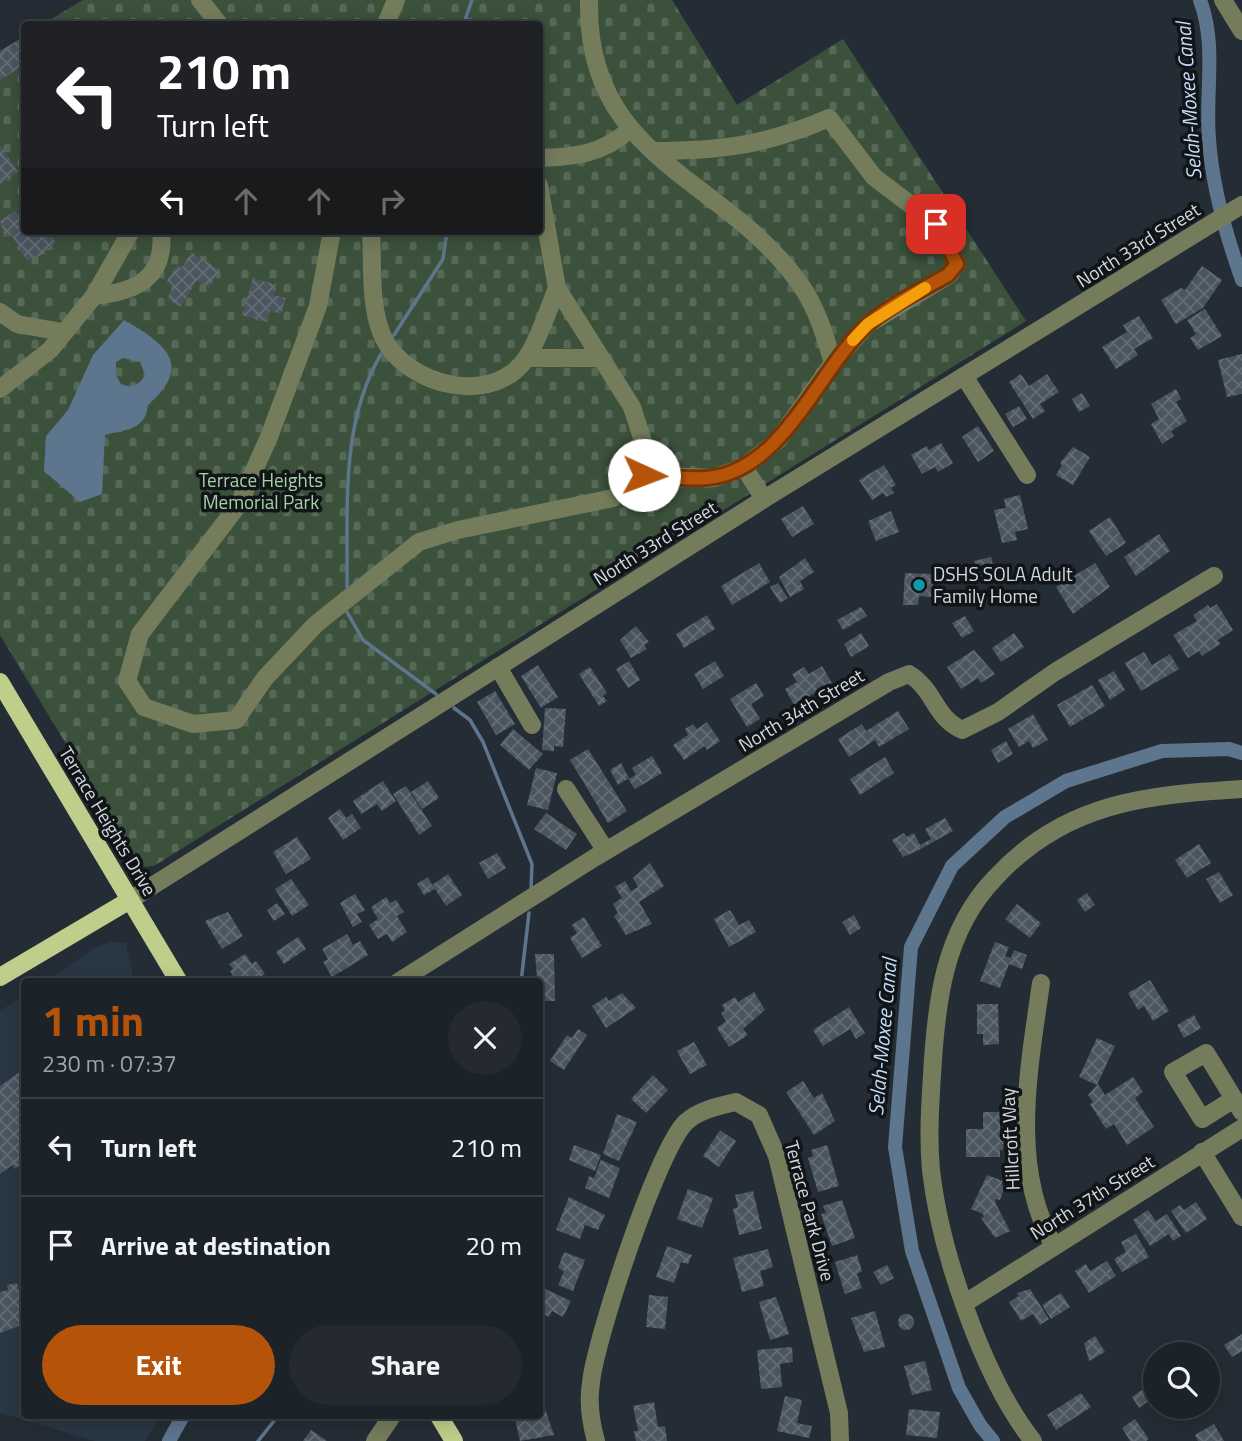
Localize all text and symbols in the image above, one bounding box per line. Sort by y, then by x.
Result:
water label: Selah-Moxee Canal [1166,19,1209,181]
text: 210 m [157,33,291,108]
icon: left [42,49,133,140]
text: Turn left [157,101,269,149]
icon: left [154,182,192,220]
icon: ahead [227,182,265,220]
icon: ahead [300,182,338,220]
icon: right [373,182,411,220]
pin [906,194,966,254]
street label: North 33rd Street [1070,195,1206,294]
icon: arrive [917,205,955,243]
position arrow [607,438,681,512]
park label: Terrace Heights Memorial Park [199,465,323,516]
street label: North 33rd Street [587,493,723,592]
place label: DSHS SOLA Adult Family Home [933,559,1073,610]
marker: DSHS SOLA Adult Family Home [911,577,927,593]
street label: North 34th Street [733,660,869,758]
street label: Terrace Heights Drive [52,740,165,901]
water label: Selah-Moxee Canal [859,954,905,1117]
text: 1 min [42,988,144,1052]
button: close [448,1001,522,1075]
text: 230 m · 07:37 [42,1046,177,1081]
street label: Hillcroft Way [992,1087,1027,1191]
icon: left [42,1128,80,1166]
text: Turn left [101,1128,196,1167]
text: 210 m [451,1128,522,1167]
street label: Terrace Park Drive [778,1137,843,1284]
street label: North 37th Street [1024,1147,1160,1246]
icon: arrive [42,1226,80,1264]
text: Arrive at destination [101,1226,331,1265]
text: 20 m [465,1226,522,1265]
button: Exit [42,1325,275,1405]
button: Share [289,1325,522,1405]
map controls [1143,1342,1220,1419]
button: search [1143,1342,1220,1419]

